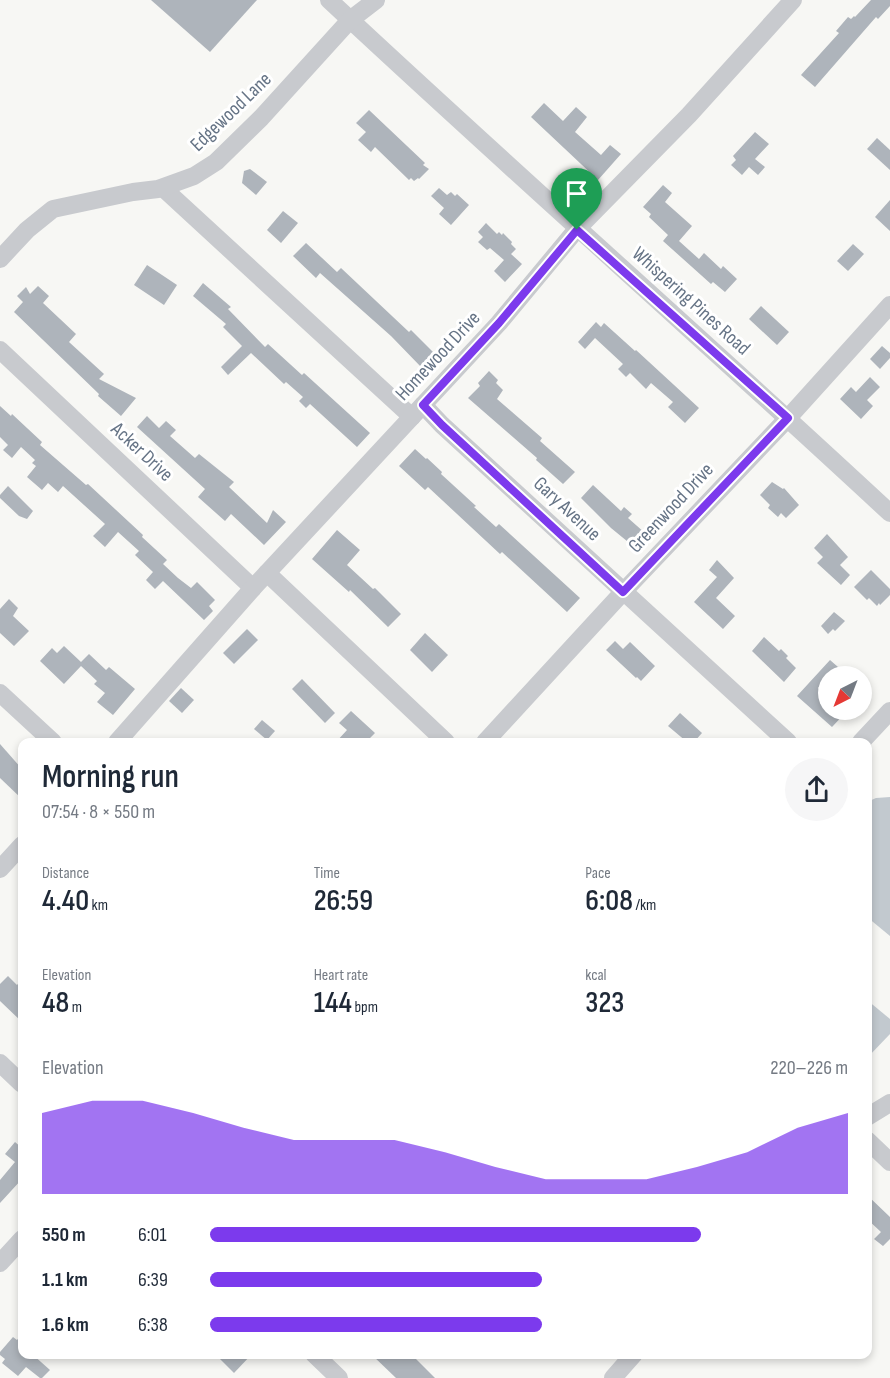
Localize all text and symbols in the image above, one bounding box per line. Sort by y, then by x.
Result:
street label: Edgewood Lane [186,67,276,157]
pin [551,168,602,230]
icon: arrive [560,177,593,210]
street label: Whispering Pines Road [627,242,755,360]
street label: Homewood Drive [391,306,485,406]
street label: Acker Drive [105,417,178,487]
street label: Greenwood Drive [623,458,719,558]
street label: Gary Avenue [528,472,606,546]
north arrow [818,666,872,720]
map controls [818,666,872,720]
text: Morning run [42,757,179,797]
button: share [785,758,848,821]
text: 07:54 · 8 × 550 m [42,800,155,824]
text: Distance [42,864,89,883]
text: Time [314,864,340,883]
text: Pace [585,864,611,883]
text: 4.40 [42,883,89,919]
text: 26:59 [314,883,373,919]
text: 6:08 [585,883,633,919]
text: km [89,896,108,915]
text: /km [633,896,656,915]
text: Elevation [42,966,91,985]
text: Heart rate [314,966,368,985]
text: kcal [585,966,607,985]
text: 48 [42,985,69,1021]
text: 144 [314,985,352,1021]
text: 323 [585,985,624,1021]
text: m [69,998,82,1017]
text: bpm [352,998,378,1017]
text: Elevation [42,1056,104,1080]
text: 220–226 m [770,1056,848,1080]
text: 550 m [42,1223,85,1247]
text: 6:01 [138,1223,166,1247]
text: 1.1 km [42,1268,88,1292]
text: 6:39 [138,1268,168,1292]
text: 1.6 km [42,1313,89,1337]
text: 6:38 [138,1313,168,1337]

